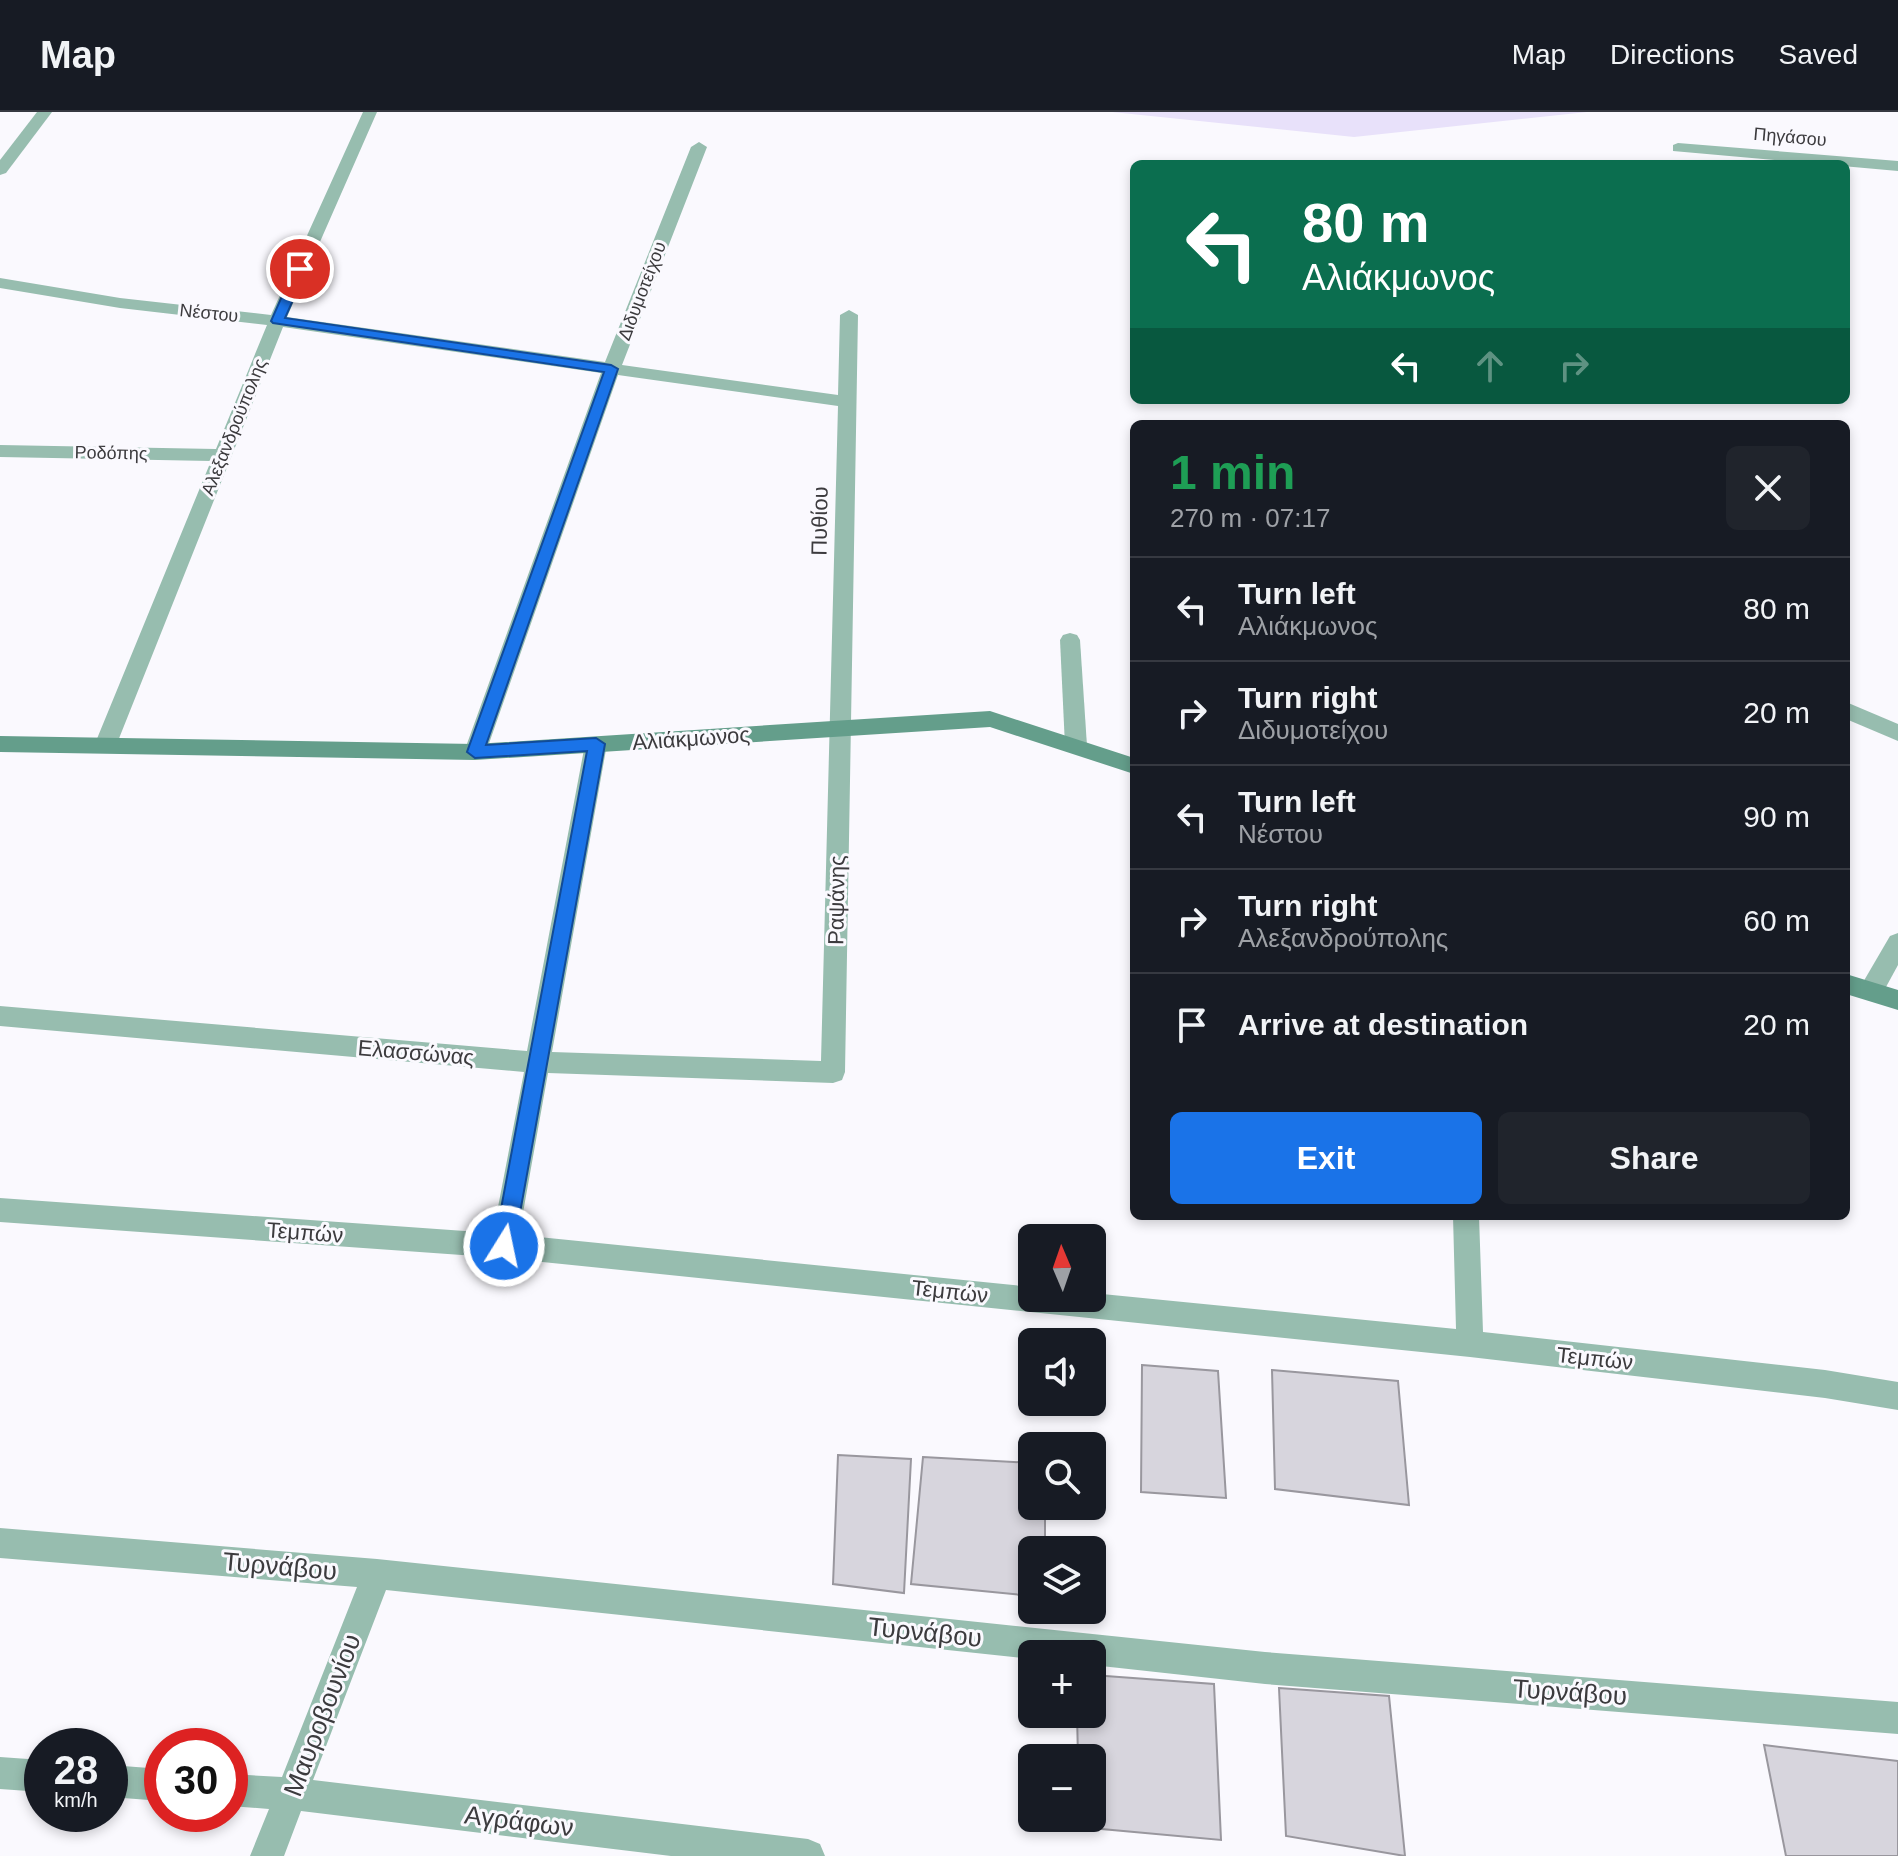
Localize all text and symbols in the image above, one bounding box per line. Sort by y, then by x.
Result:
text: Map [40,34,116,76]
text: Map [1512,39,1566,70]
text: Directions [1610,39,1735,70]
text: Saved [1779,39,1858,70]
street label: Πηγάσου [1753,124,1827,150]
text: 80 m [1302,191,1430,254]
icon: left [1170,192,1274,296]
pin [266,235,334,303]
street label: Διδυμοτείχου [614,239,670,343]
icon: arrive [278,247,322,291]
text: Αλιάκμωνος [1302,257,1495,298]
street label: Νέστου [179,300,239,326]
icon: left [1384,344,1428,388]
icon: ahead [1468,344,1512,388]
icon: right [1552,344,1596,388]
street label: Αλεξανδρούπολης [197,355,271,498]
street label: Ροδόπης [74,442,148,464]
text: 1 min [1170,446,1295,499]
button: close [1726,446,1810,530]
street label: Πυθίου [806,486,833,556]
text: 270 m · 07:17 [1170,503,1330,533]
text: Turn left [1238,577,1356,610]
icon: left [1170,587,1214,631]
text: 80 m [1743,592,1810,625]
text: Αλιάκμωνος [1238,611,1377,641]
text: Turn right [1238,681,1377,714]
icon: right [1170,691,1214,735]
text: 20 m [1743,696,1810,729]
text: Διδυμοτείχου [1238,715,1388,745]
street label: Αλιάκμωνος [631,722,751,755]
text: Turn left [1238,785,1356,818]
icon: left [1170,795,1214,839]
text: 90 m [1743,800,1810,833]
text: Νέστου [1238,819,1323,849]
street label: Ραψάνης [823,855,850,945]
text: Turn right [1238,889,1377,922]
icon: right [1170,899,1214,943]
text: 60 m [1743,904,1810,937]
text: Αλεξανδρούπολης [1238,923,1448,953]
icon: arrive [1170,1003,1214,1047]
text: Arrive at destination [1238,1008,1528,1041]
text: 20 m [1743,1008,1810,1041]
street label: Ελασσώνας [357,1035,475,1070]
button: Exit [1170,1112,1482,1204]
button: Share [1498,1112,1810,1204]
position arrow [462,1204,546,1288]
street label: Τεμπών [266,1217,344,1248]
north arrow [1018,1224,1106,1312]
map controls [1018,1224,1106,1832]
street label: Τεμπών [911,1275,989,1308]
button: sound [1018,1328,1106,1416]
street label: Τεμπών [1556,1342,1634,1375]
button: search [1018,1432,1106,1520]
button: layers [1018,1536,1106,1624]
street label: Τυρνάβου [222,1546,338,1586]
street label: Τυρνάβου [867,1611,983,1653]
street label: Μαυροβουνίου [277,1630,367,1800]
button: + [1018,1640,1106,1728]
street label: Τυρνάβου [1512,1673,1628,1711]
speed limit sign: 30 [144,1728,248,1832]
button: − [1018,1744,1106,1832]
text: 28 [54,1748,98,1792]
text: km/h [54,1789,98,1811]
street label: Αγράφων [463,1799,575,1843]

